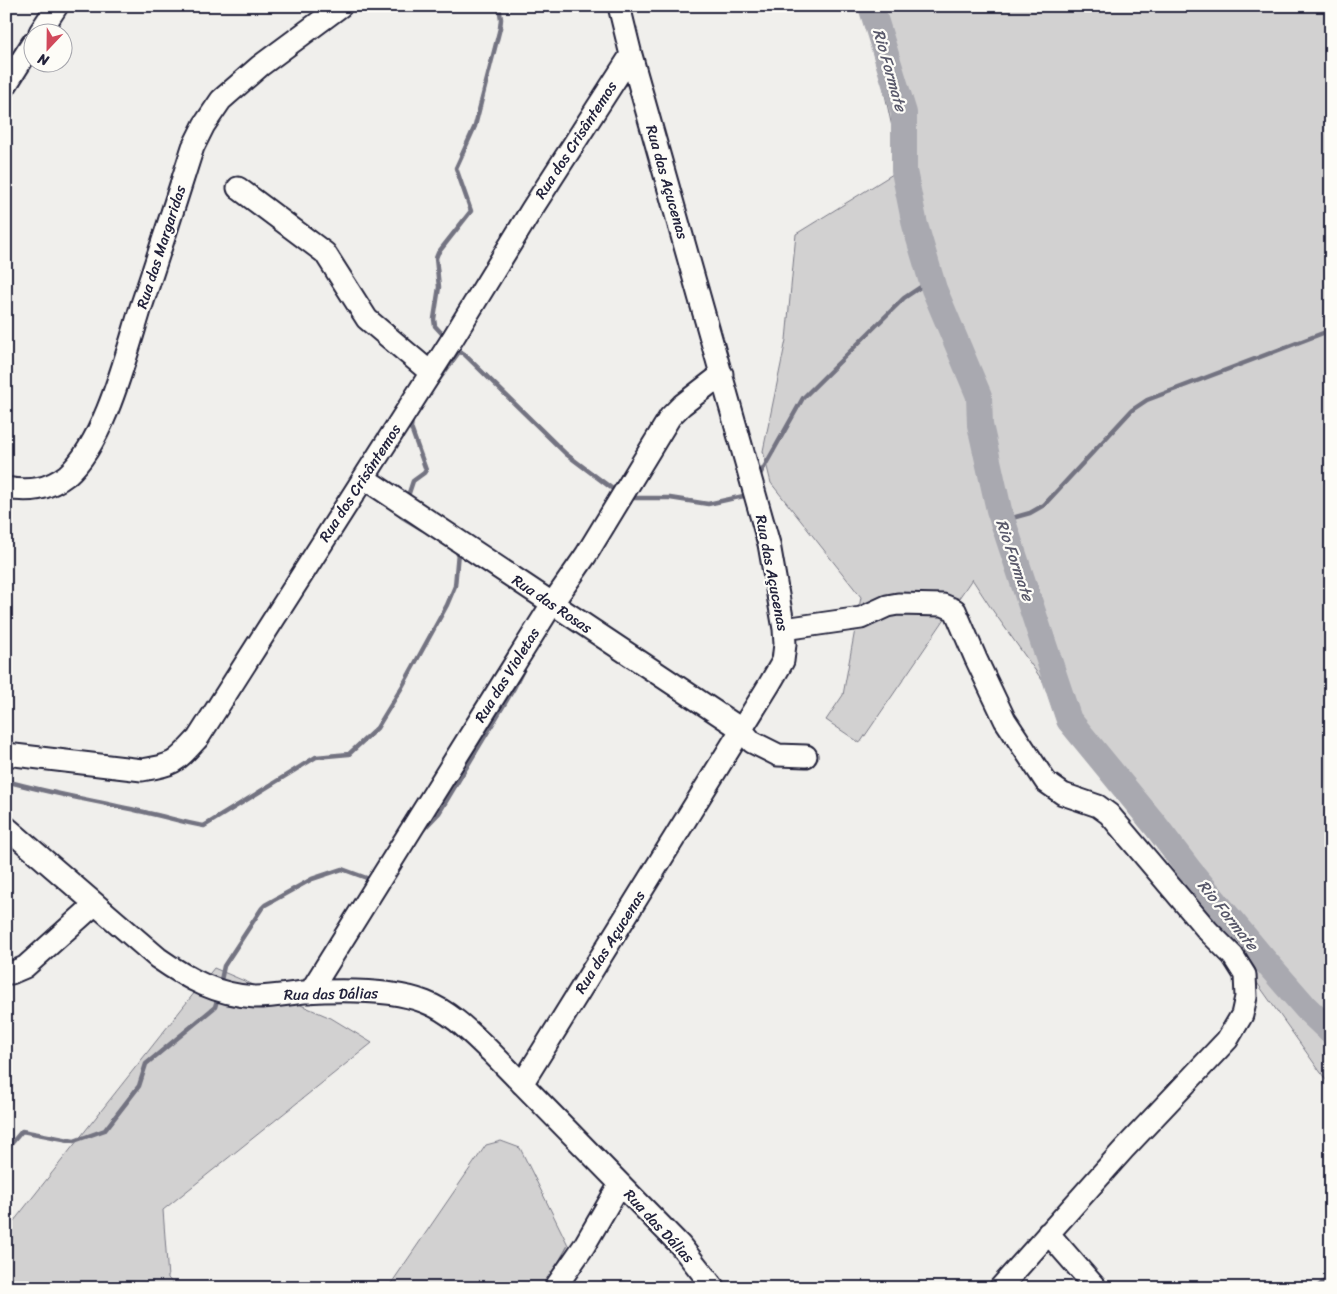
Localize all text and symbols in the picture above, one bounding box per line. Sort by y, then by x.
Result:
north arrow [22,22,72,72]
water label: Rio Formate [864,25,916,116]
text: N [34,46,53,73]
street label: Rua dos Crisântemos [528,76,624,204]
street label: Rua das Açucenas [638,122,696,242]
street label: Rua das Margaridas [129,182,193,312]
street label: Rua dos Crisântemos [312,419,408,547]
street label: Rua das Açucenas [748,513,796,633]
water label: Rio Formate [988,515,1043,606]
street label: Rua das Rosas [507,567,598,641]
street label: Rua das Violetas [467,622,547,728]
water label: Rio Formate [1190,873,1267,958]
street label: Rua das Açucenas [568,885,652,999]
street label: Rua das Dálias [284,980,378,1008]
street label: Rua das Dálias [617,1183,701,1269]

